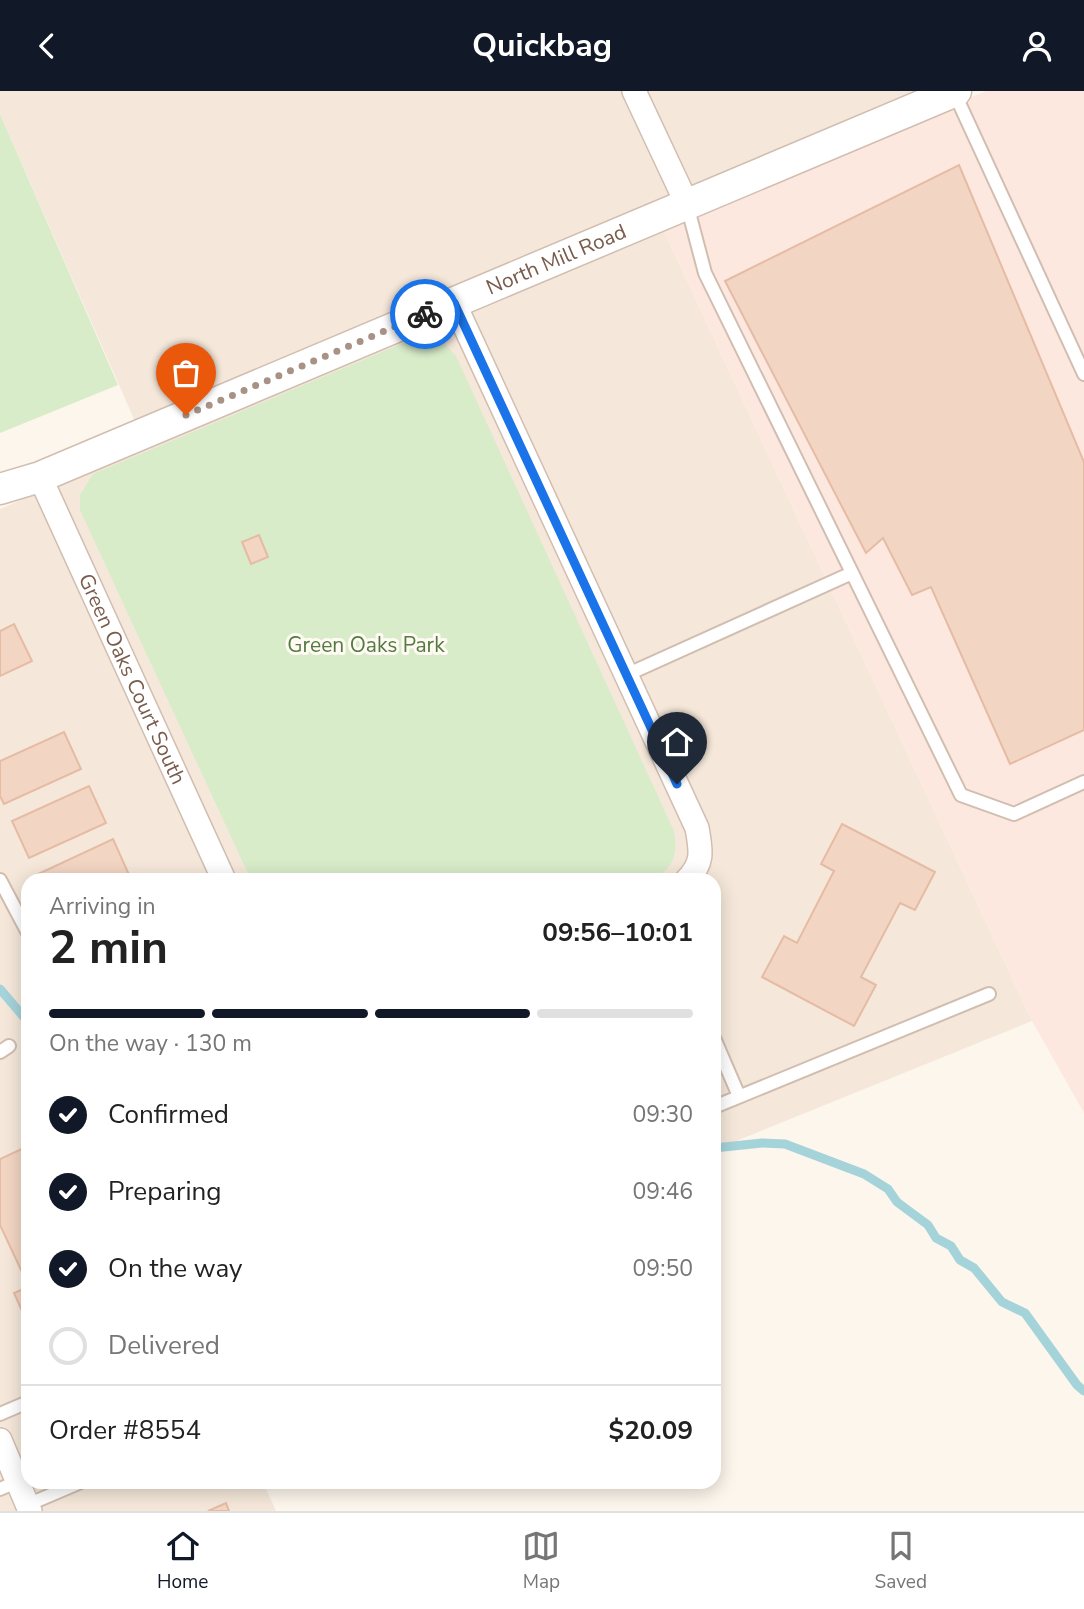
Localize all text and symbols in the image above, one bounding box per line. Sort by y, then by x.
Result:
text: Quickbag [472,24,612,67]
icon: back [28,27,66,65]
icon: person [1018,27,1056,65]
street label: North Mill Road [482,217,631,301]
courier [390,279,460,349]
icon: bike [406,295,444,333]
pin [156,343,216,415]
icon: bag [167,354,205,392]
street label: Green Oaks Court South [72,569,192,789]
park label: Green Oaks Park [287,631,445,659]
pin [647,712,707,784]
icon: home [658,723,696,761]
text: Arriving in [49,891,156,922]
text: 09:56–10:01 [542,915,693,950]
text: 2 min [49,916,168,979]
text: On the way · 130 m [49,1028,252,1059]
icon: check [49,1096,87,1134]
text: Confirmed [108,1097,229,1132]
text: 09:30 [633,1099,693,1130]
icon: check [49,1173,87,1211]
text: Preparing [108,1174,221,1209]
text: 09:46 [633,1176,693,1207]
icon: check [49,1250,87,1288]
text: On the way [108,1251,242,1286]
text: 09:50 [633,1253,693,1284]
text: Delivered [108,1328,220,1363]
text: Order #8554 [49,1413,201,1448]
text: $20.09 [609,1413,693,1448]
tab: Home [157,1527,208,1595]
tab: Map [522,1527,560,1595]
tab: Saved [874,1527,927,1595]

